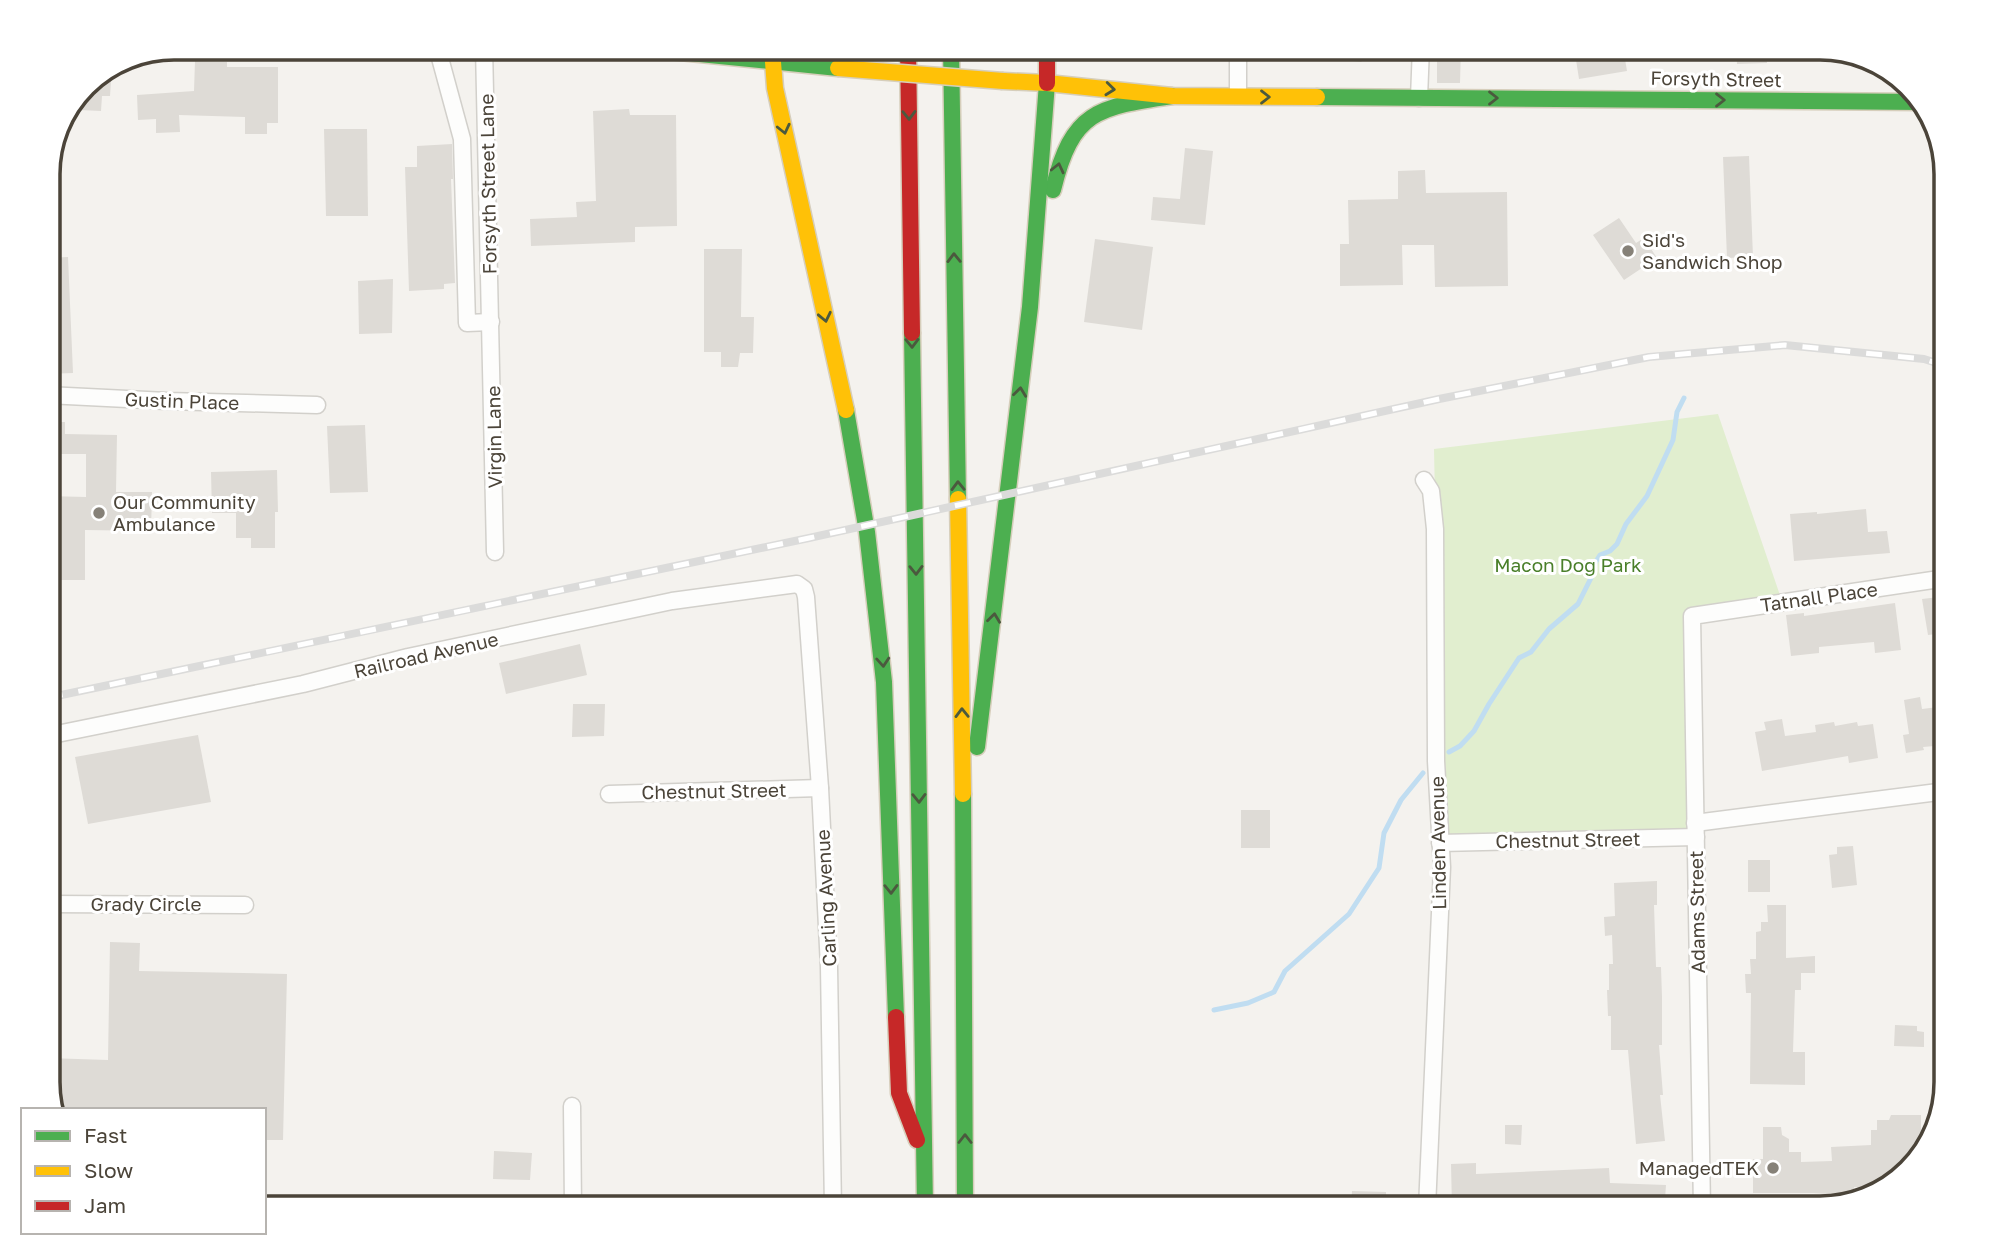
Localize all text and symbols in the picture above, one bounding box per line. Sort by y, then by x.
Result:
street label: Forsyth Street [1650,66,1782,91]
one-way arrow [1104,82,1116,97]
one-way arrow [1260,89,1271,105]
one-way arrow [1488,90,1498,106]
one-way arrow [1715,92,1726,108]
street label: Forsyth Street Lane [474,93,501,275]
one-way arrow [901,111,917,121]
one-way arrow [776,123,790,135]
one-way arrow [1050,162,1064,174]
place label: Sid's Sandwich Shop [1642,228,1782,273]
marker: Sid's Sandwich Shop [1620,243,1636,259]
one-way arrow [947,253,962,264]
one-way arrow [817,311,832,323]
one-way arrow [904,338,920,349]
street label: Virgin Lane [481,385,506,489]
one-way arrow [1013,386,1028,397]
street label: Gustin Place [124,387,240,414]
one-way arrow [950,480,966,491]
place label: Our Community Ambulance [113,490,256,535]
marker: Our Community Ambulance [91,505,107,521]
park label: Macon Dog Park [1494,553,1642,576]
one-way arrow [908,566,924,576]
street label: Tatnall Place [1759,577,1879,616]
one-way arrow [987,612,1002,623]
street label: Railroad Avenue [351,627,500,682]
one-way arrow [875,657,890,668]
one-way arrow [954,708,970,718]
street label: Linden Avenue [1425,776,1450,910]
street label: Chestnut Street [641,778,787,803]
one-way arrow [911,793,927,804]
street label: Chestnut Street [1495,827,1641,852]
street label: Carling Avenue [810,829,841,967]
street label: Adams Street [1684,850,1709,974]
one-way arrow [884,884,899,895]
street label: Grady Circle [91,892,201,915]
legend [21,1108,266,1234]
text: Fast [84,1122,127,1148]
one-way arrow [957,1133,973,1144]
place label: ManagedTEK [1639,1156,1759,1179]
text: Slow [84,1157,133,1183]
marker: ManagedTEK [1765,1160,1781,1176]
text: Jam [84,1192,126,1218]

